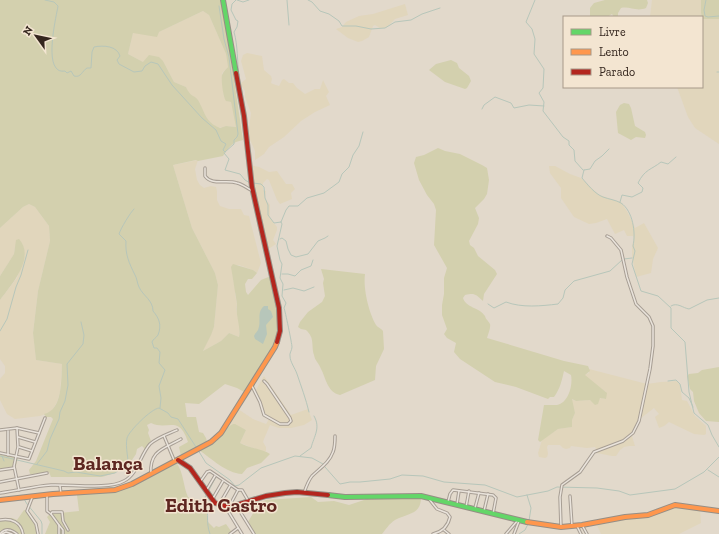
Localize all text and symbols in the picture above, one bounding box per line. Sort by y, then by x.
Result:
north arrow [16,16,56,56]
legend [563,16,703,88]
text: N [20,23,36,38]
text: Livre [599,25,626,39]
text: Lento [599,45,629,59]
text: Parado [599,65,635,79]
district label: Balança [73,451,143,475]
district label: Edith Castro [165,493,278,517]

